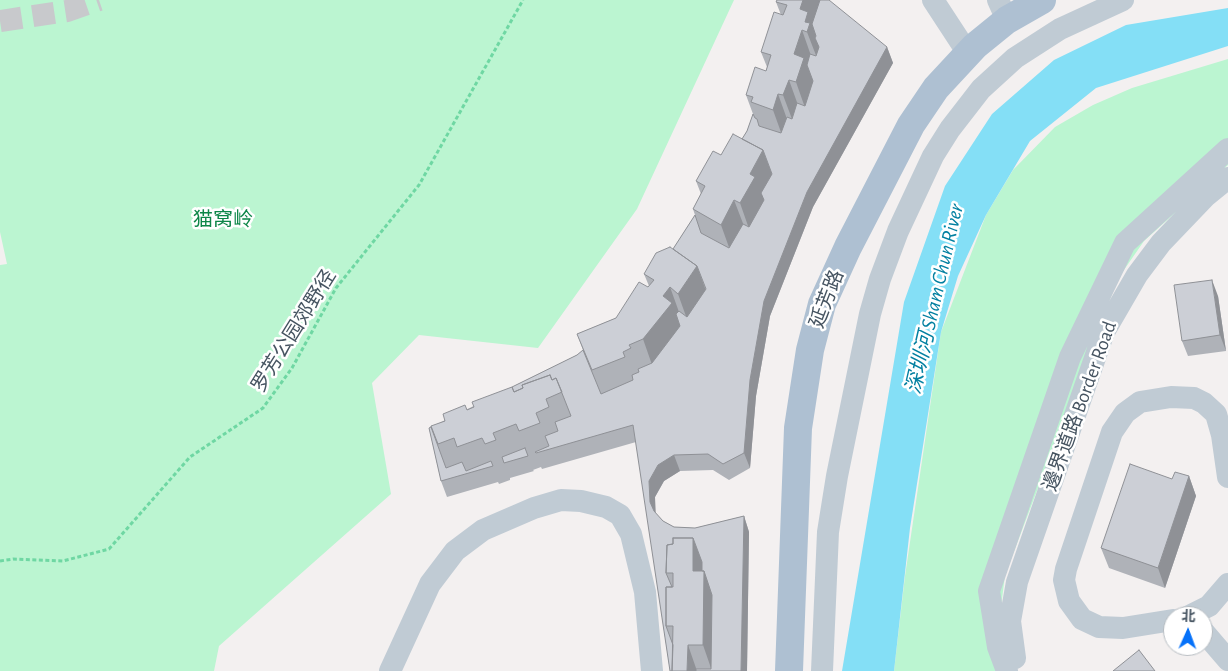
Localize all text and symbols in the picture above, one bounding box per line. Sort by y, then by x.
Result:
water label: 深圳河 Sham Chun River [901,201,969,397]
park label: 猫窝岭 [193,208,253,232]
street label: 罗芳公园郊野径 [247,265,341,397]
street label: 延芳路 [805,267,849,331]
street label: 邊界道路 Border Road [1038,318,1122,494]
north arrow [1163,606,1213,656]
text: 北 [1181,610,1196,624]

